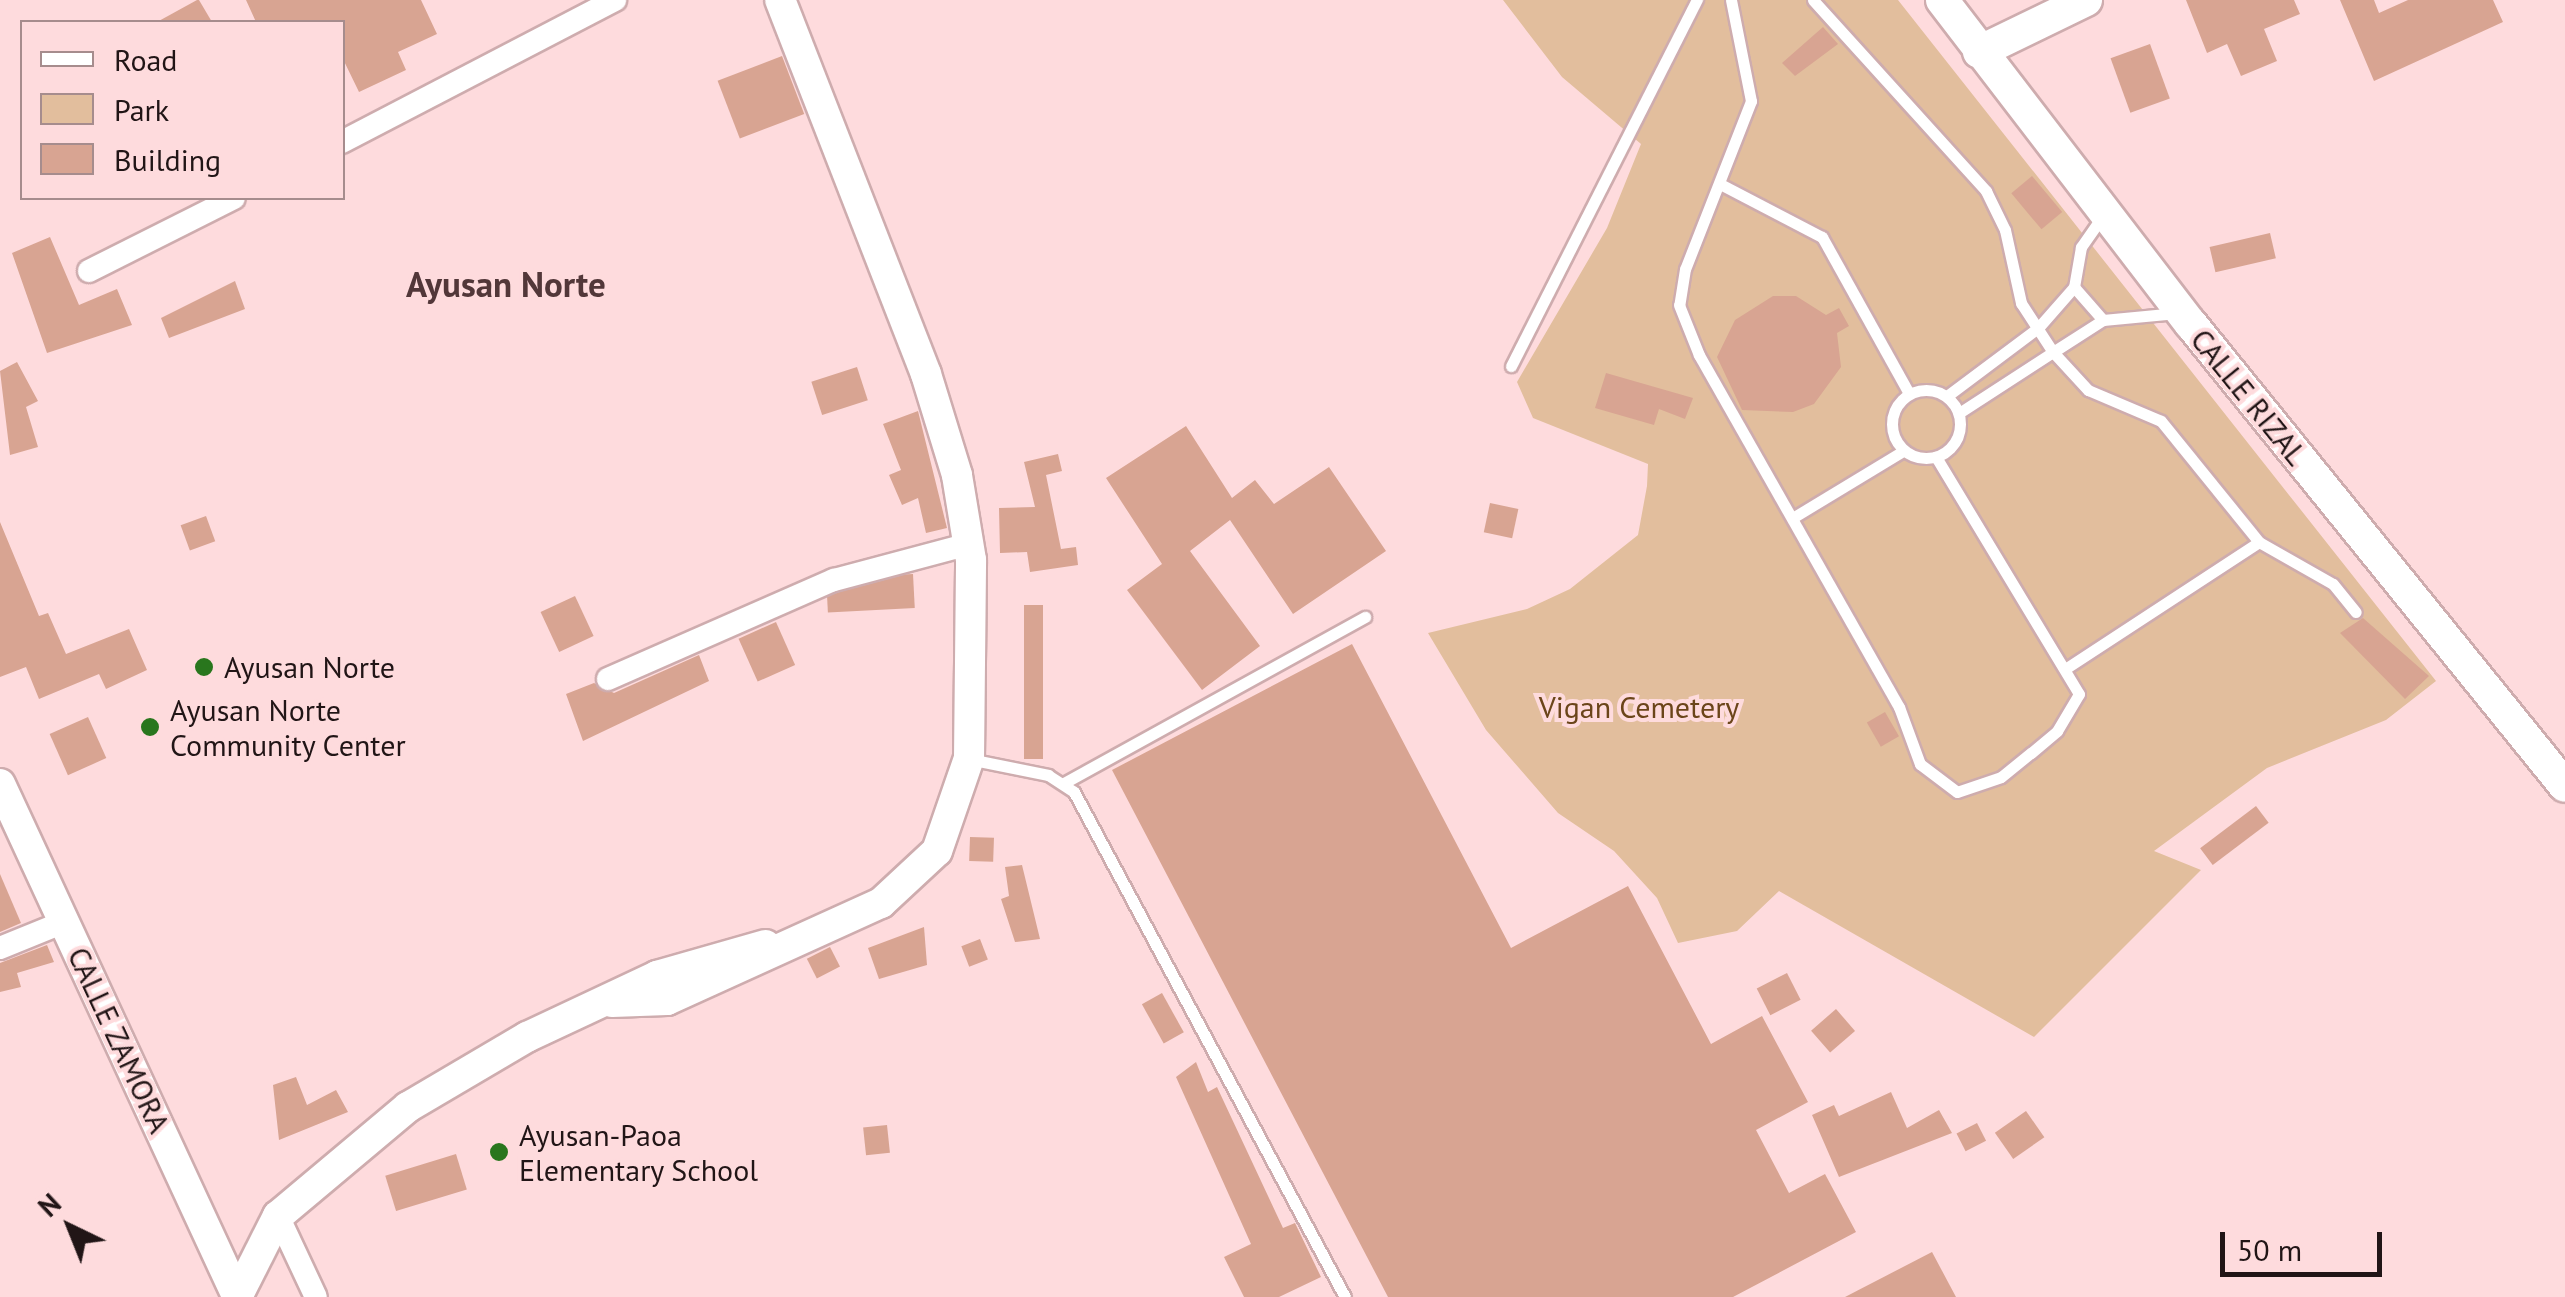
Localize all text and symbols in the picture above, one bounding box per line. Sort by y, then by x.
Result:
legend [20,20,345,200]
text: Road [114,40,178,79]
text: Park [114,90,169,129]
text: Building [114,140,221,179]
district label: Ayusan Norte [406,263,606,305]
street label: CALLE RIZAL [2183,322,2315,472]
place label: Ayusan Norte [224,649,395,685]
marker: Ayusan Norte [193,656,215,678]
park label: Vigan Cemetery [1539,689,1739,725]
place label: Ayusan Norte Community Center [170,692,407,762]
marker: Ayusan Norte Community Center [139,716,161,738]
street label: CALLE ZAMORA [60,941,178,1139]
place label: Ayusan-Paoa Elementary School [519,1117,759,1188]
marker: Ayusan-Paoa Elementary School [488,1141,510,1163]
north arrow [20,1177,120,1277]
text: N [30,1185,69,1225]
scale bar [2225,1212,2388,1274]
text: 50 m [2237,1230,2302,1269]

